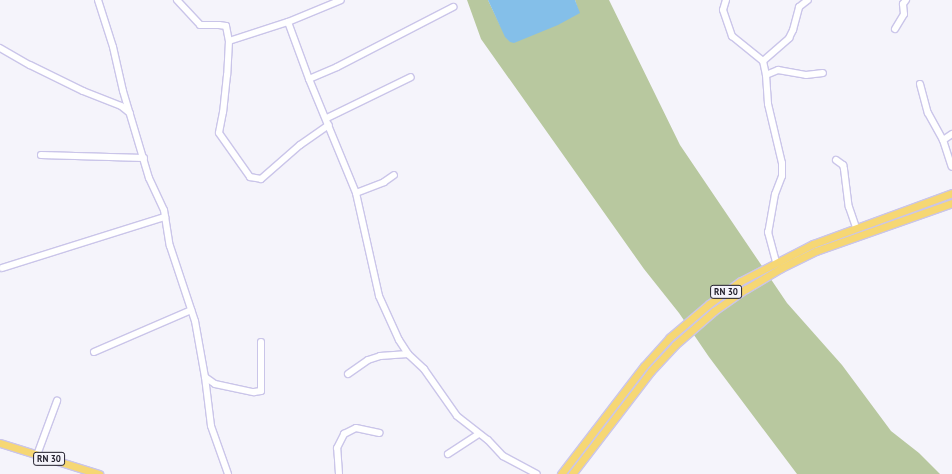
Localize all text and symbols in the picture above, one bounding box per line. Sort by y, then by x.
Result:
road number: RN 30 [710,285,742,299]
road number: RN 30 [33,452,65,466]

